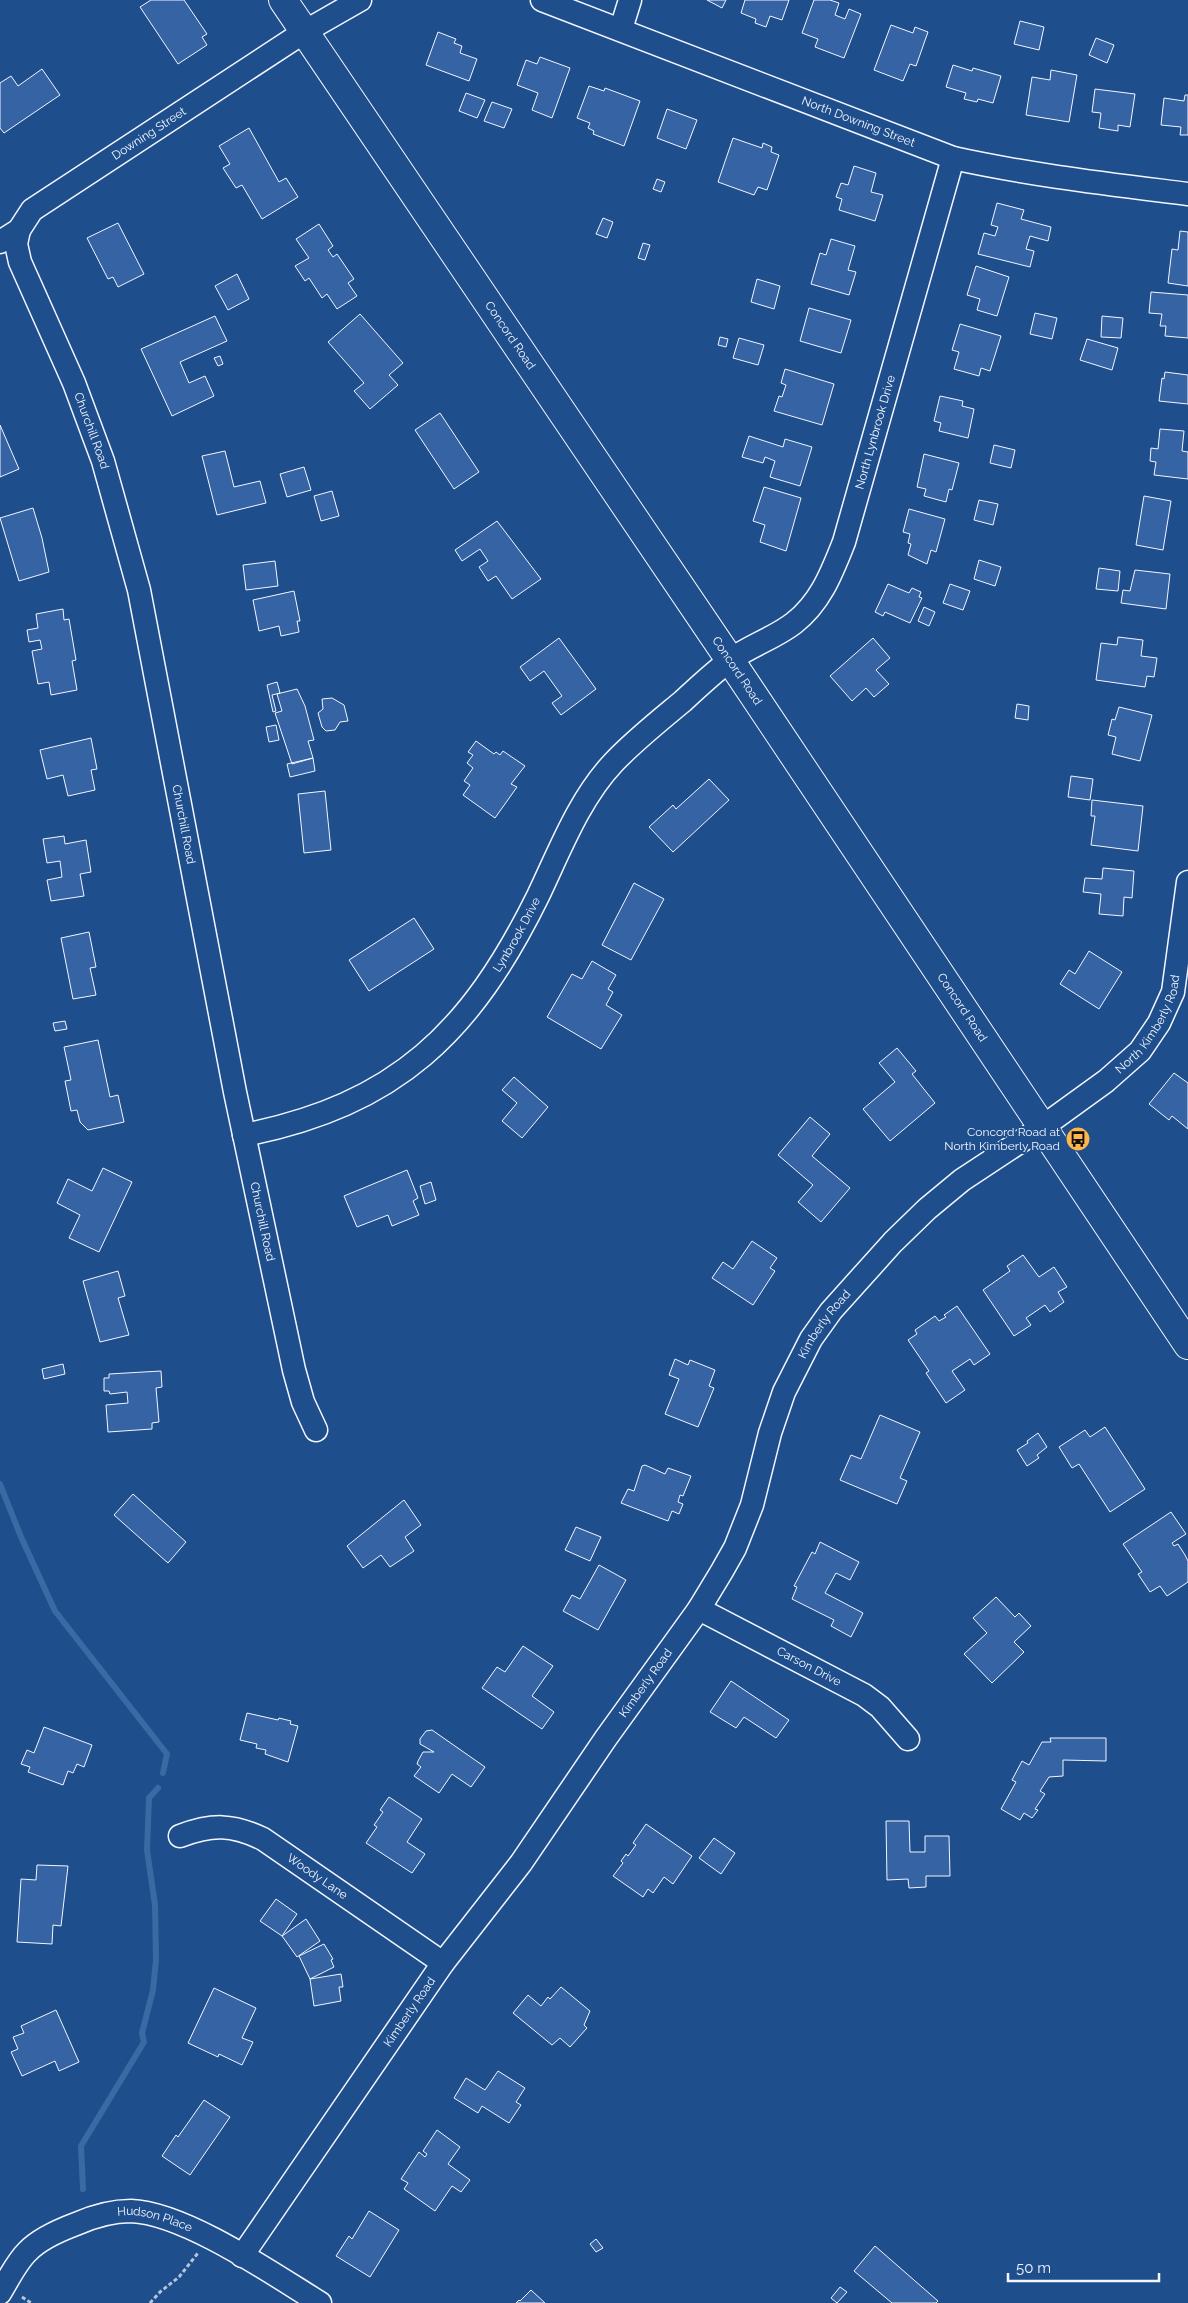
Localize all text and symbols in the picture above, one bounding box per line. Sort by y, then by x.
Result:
street label: North Downing Street [800,94,917,150]
street label: Downing Street [109,104,189,163]
street label: Concord Road [482,299,538,372]
street label: North Lynbrook Drive [852,373,898,491]
street label: Churchill Road [71,390,112,470]
street label: Concord Road [709,634,765,708]
street label: Churchill Road [169,783,198,865]
street label: Lynbrook Drive [490,895,543,975]
street label: Concord Road [934,970,990,1044]
street label: North Kimberly Road [1113,974,1182,1076]
place label: Concord Road at North Kimberly Road [944,1125,1060,1153]
bus stop icon: Concord Road at North Kimberly Road [1065,1126,1091,1152]
street label: Churchill Road [247,1181,278,1263]
street label: Kimberly Road [795,1287,853,1361]
street label: Carson Drive [774,1644,844,1689]
street label: Kimberly Road [616,1646,675,1720]
street label: Woody Lane [284,1851,350,1902]
street label: Kimberly Road [381,1974,438,2049]
street label: Hudson Place [117,2204,195,2235]
scale bar [1008,2250,1159,2282]
text: 50 m [1016,2259,1051,2277]

